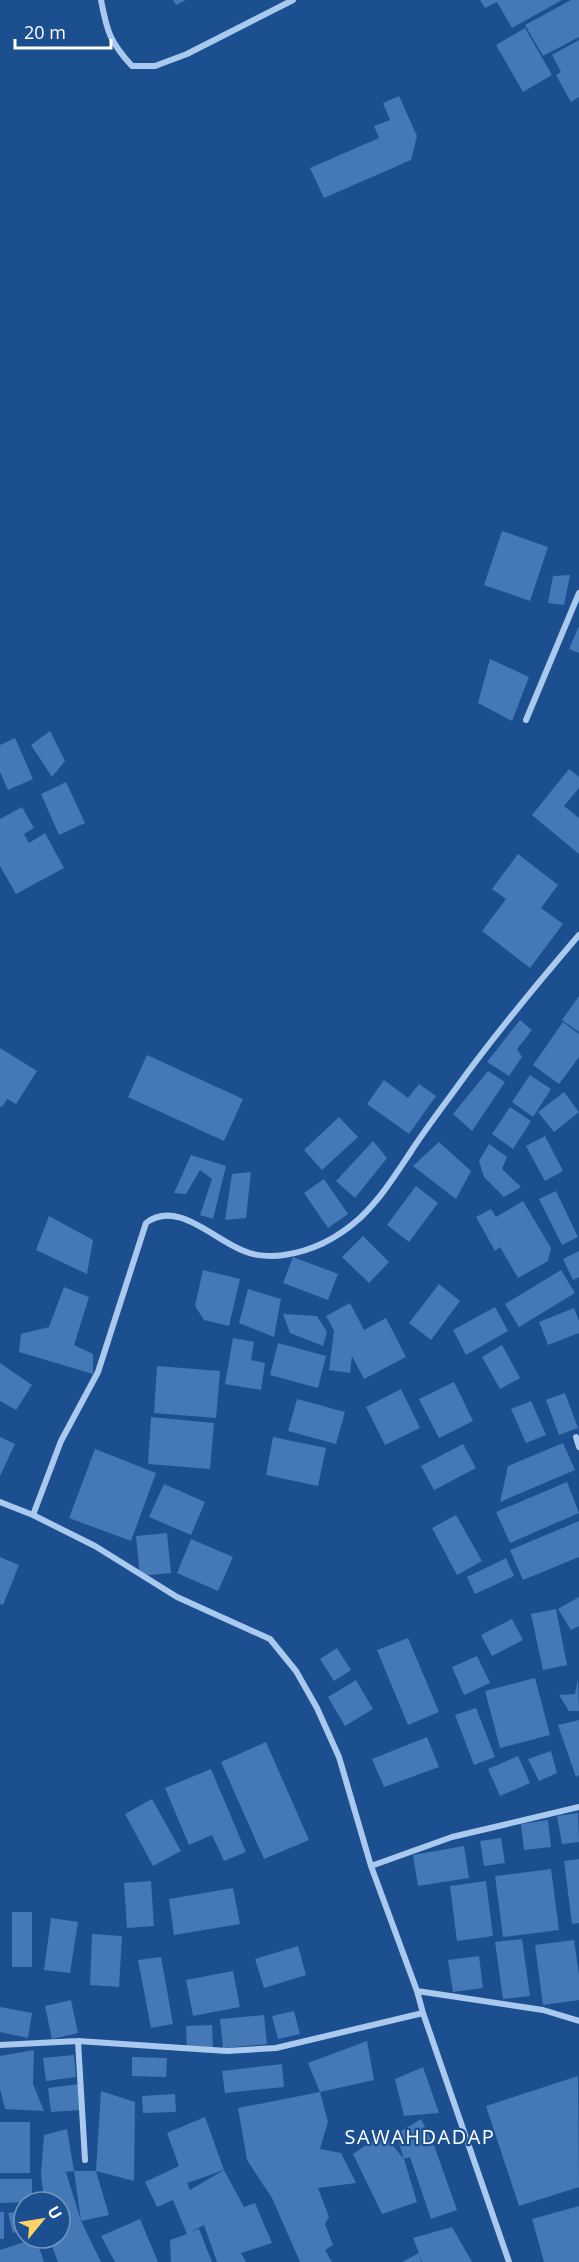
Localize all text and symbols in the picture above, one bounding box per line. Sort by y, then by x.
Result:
scale bar [15,12,111,50]
text: 20 m [24,20,66,44]
district label: SAWAHDADAP [345,2123,495,2150]
north arrow [12,2190,72,2250]
text: U [42,2202,68,2223]

